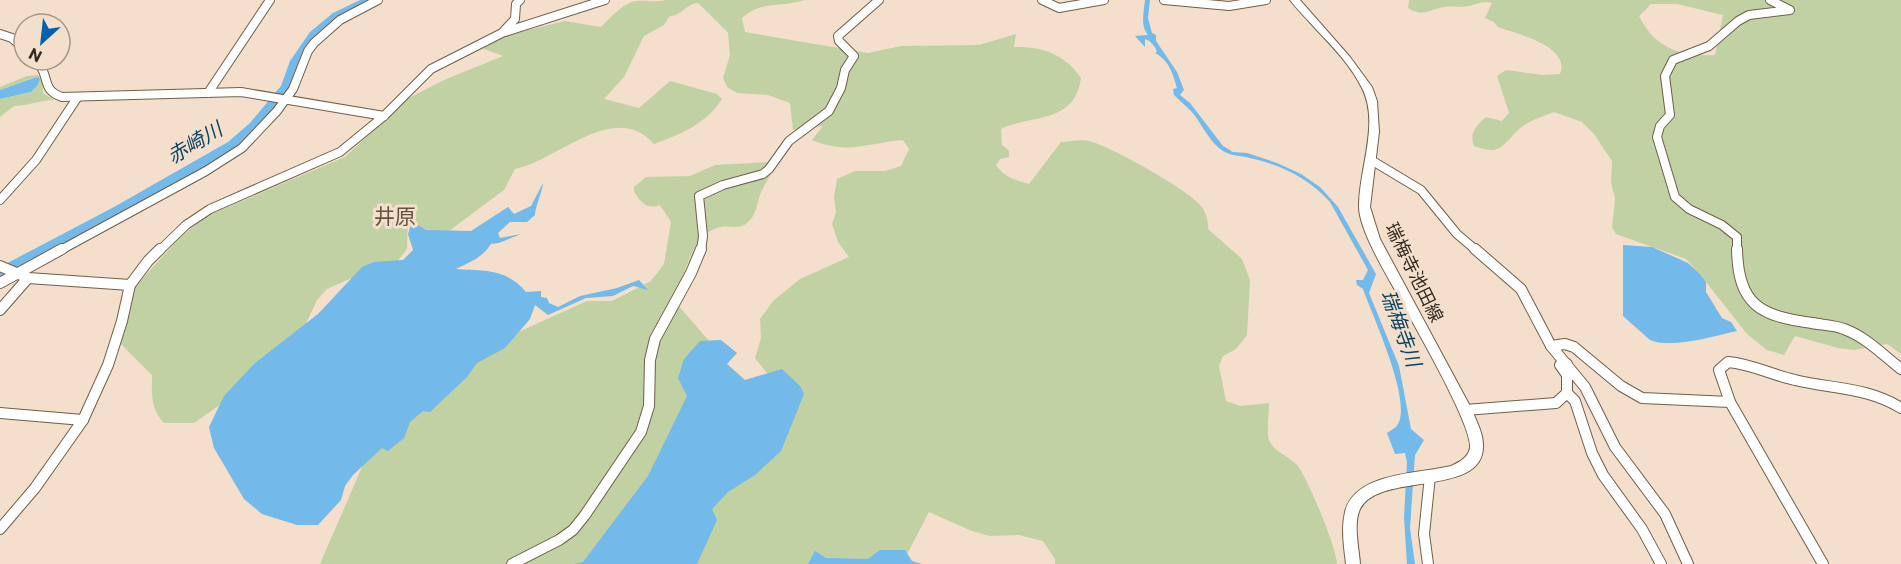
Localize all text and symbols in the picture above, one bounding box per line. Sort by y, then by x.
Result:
north arrow [12,12,72,72]
text: N [25,45,45,67]
water label: 赤崎川 [162,115,228,168]
district label: 井原 [374,203,416,228]
street label: 瑞梅寺池田線 [1381,219,1449,325]
water label: 瑞梅寺川 [1377,286,1428,372]

